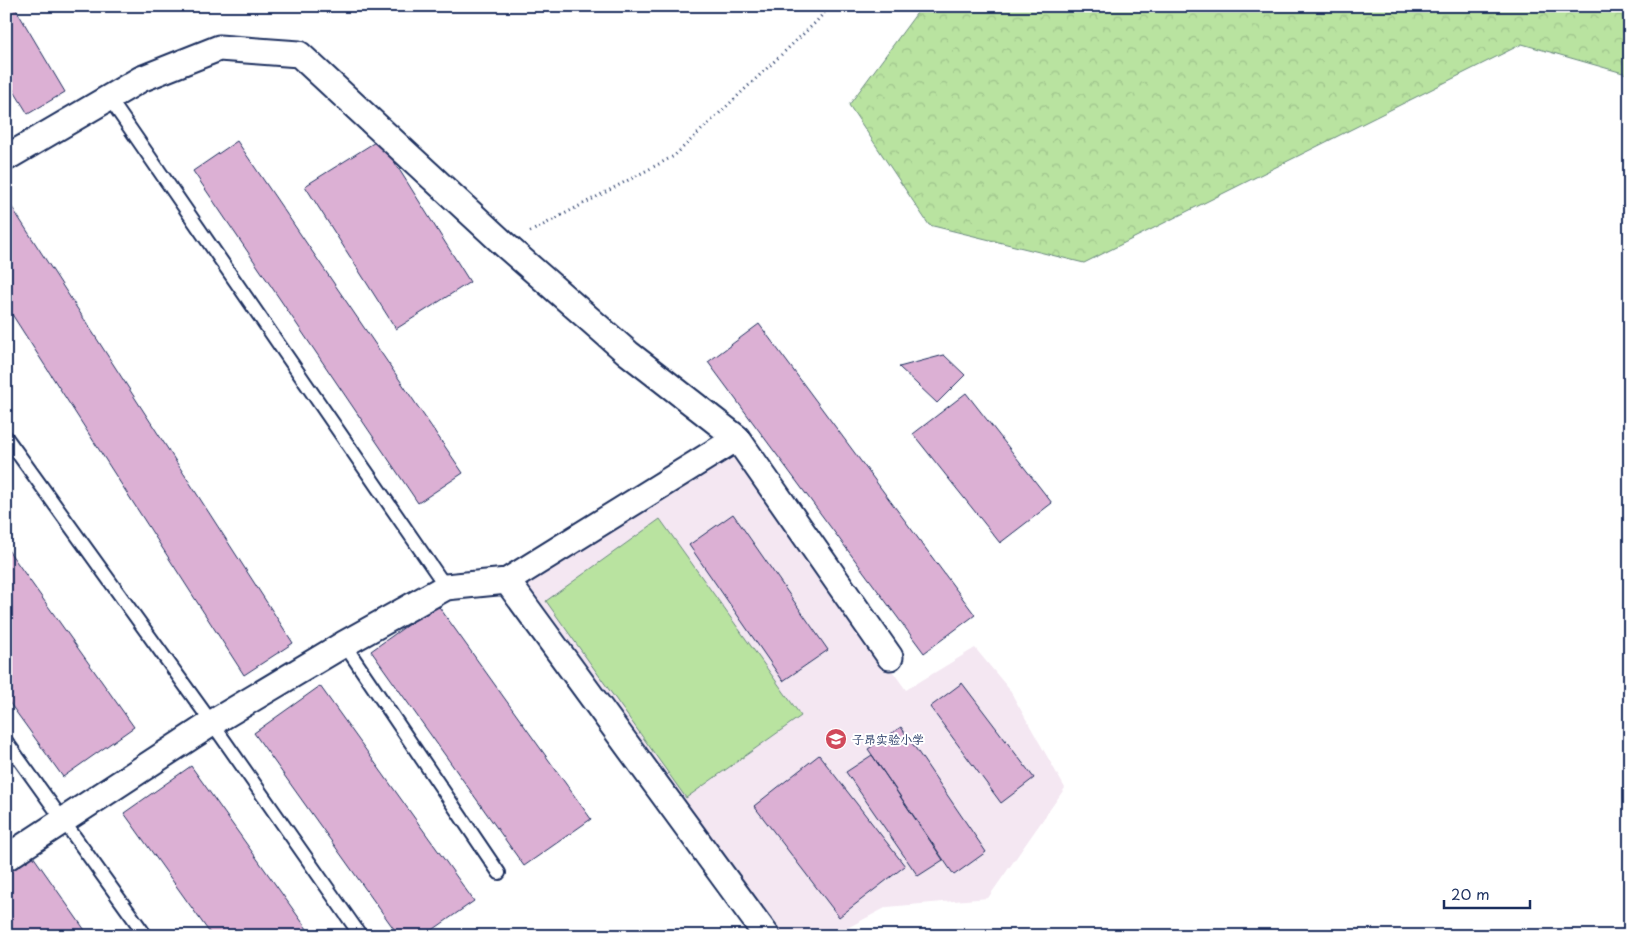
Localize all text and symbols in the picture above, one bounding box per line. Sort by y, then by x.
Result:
school or university icon: 子昂实验小学 [824,727,848,751]
place label: 子昂实验小学 [852,730,924,748]
scale bar [1444,877,1530,909]
text: 20 m [1451,882,1490,905]

